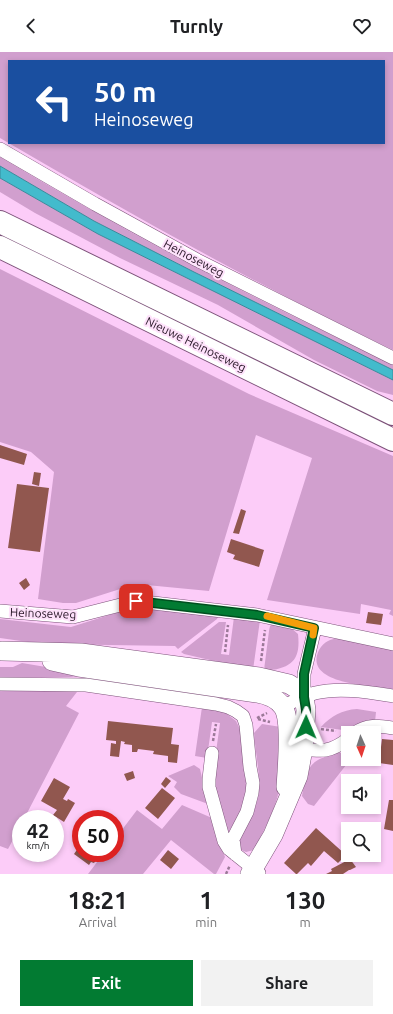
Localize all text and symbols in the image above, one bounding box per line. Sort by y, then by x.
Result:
icon: back [20,15,42,37]
icon: heart [351,15,373,37]
text: Turnly [170,16,223,36]
icon: left [28,76,80,128]
text: 50 m [94,76,156,107]
text: Heinoseweg [94,109,194,129]
street label: Heinoseweg [162,237,226,279]
street label: Nieuwe Heinoseweg [144,314,248,374]
pin [119,584,153,618]
icon: arrive [125,590,147,612]
street label: Heinoseweg [10,605,76,621]
position arrow [285,706,327,748]
north arrow [341,726,381,766]
map controls [341,726,381,862]
button: sound [341,774,381,814]
speed limit sign: 50 [72,810,124,862]
text: 42 [27,819,49,842]
button: search [341,822,381,862]
text: km/h [26,840,50,851]
text: 18:21 [68,887,128,914]
text: 1 [199,887,213,914]
text: 130 [285,887,325,914]
text: Arrival [79,915,117,929]
text: min [195,915,217,929]
text: m [299,915,311,929]
button: Exit [20,960,193,1006]
button: Share [201,960,373,1006]

